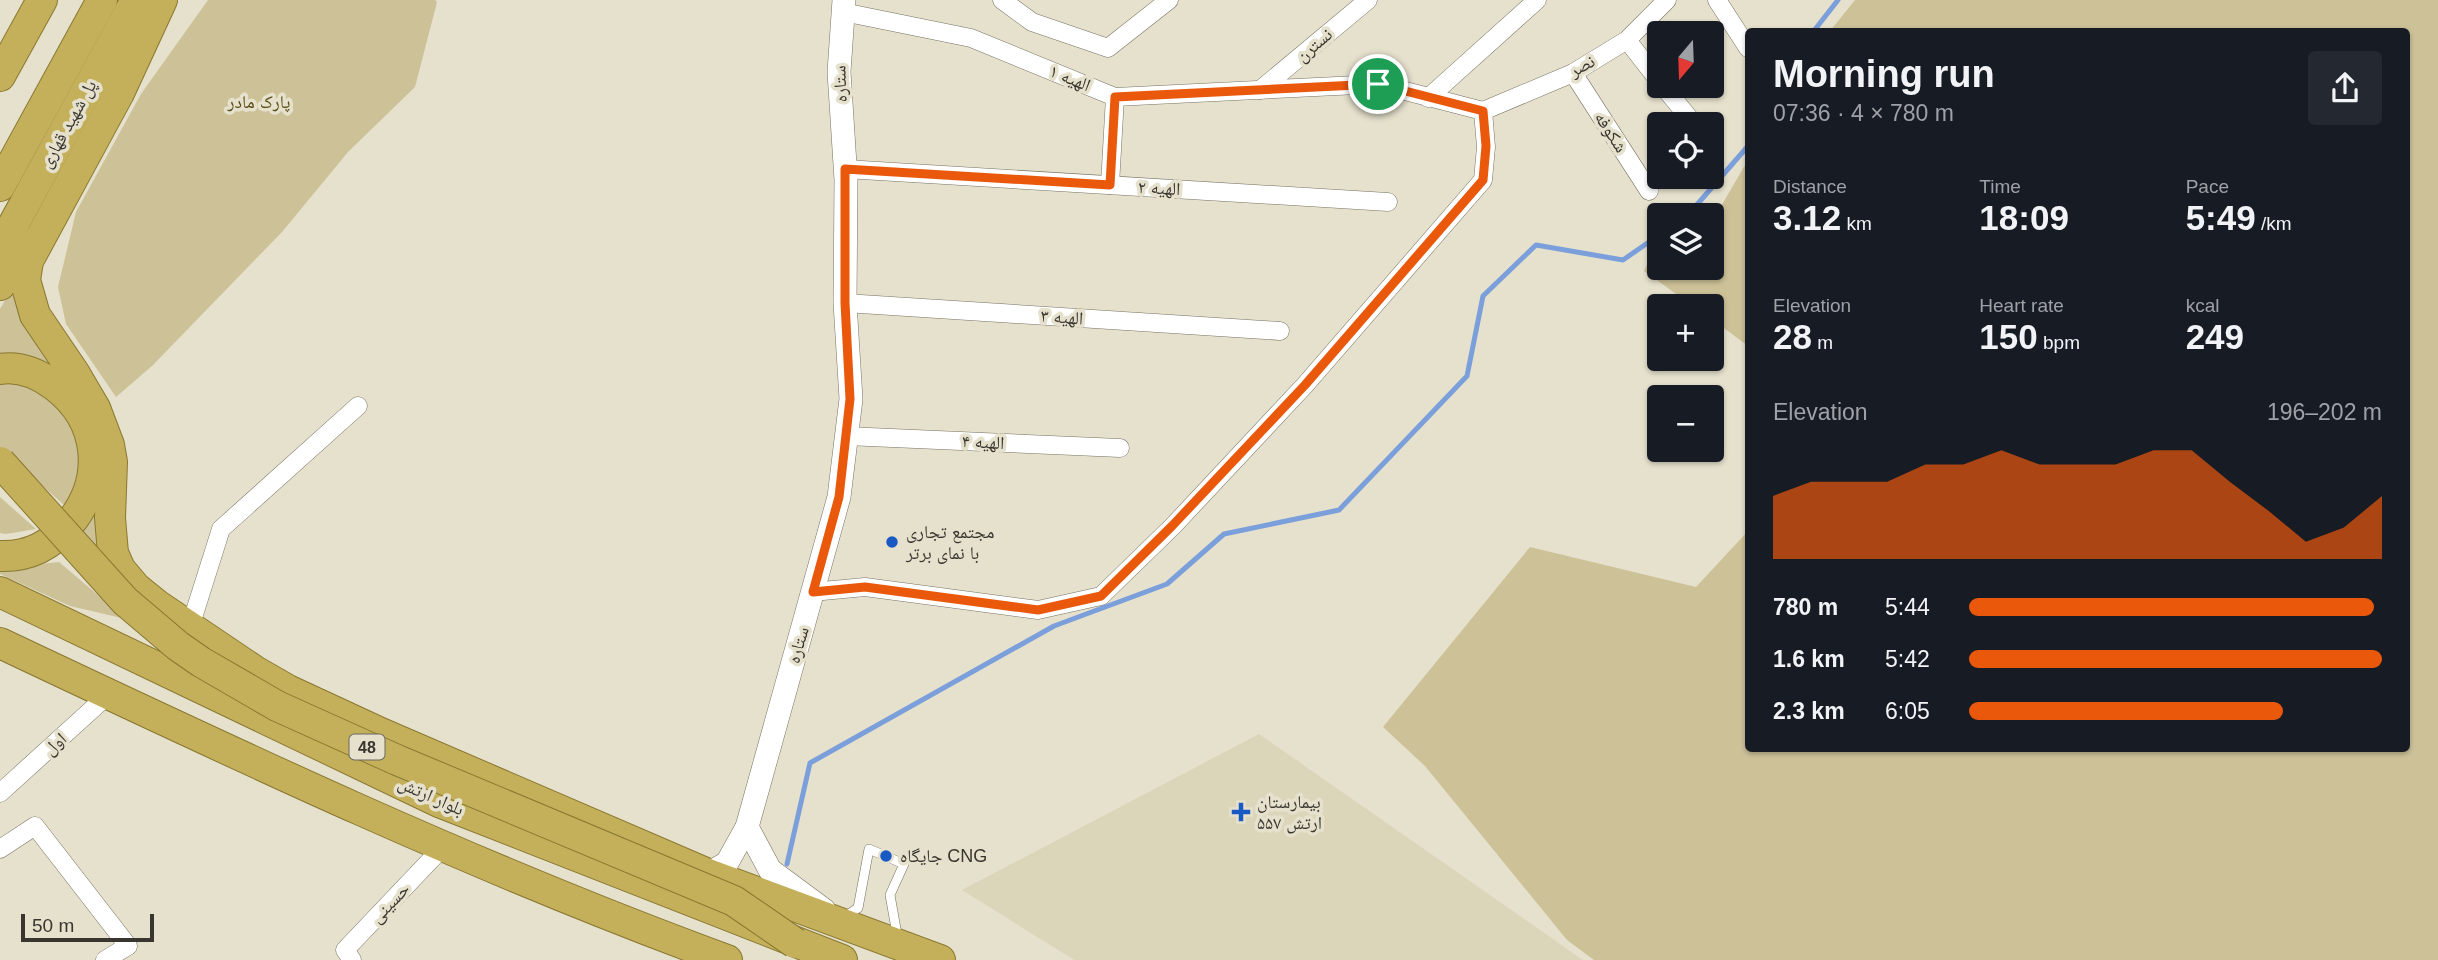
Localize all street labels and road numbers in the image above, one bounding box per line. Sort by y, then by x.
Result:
street label: نسترن [1292,24,1337,67]
street label: نصر [1565,51,1598,82]
street label: الهیه ۱ [1046,61,1094,96]
street label: ستاره [829,65,851,103]
street label: پل شهید قهاری [36,76,101,172]
street label: شکوفه [1591,108,1631,156]
street label: الهیه ۲ [1137,177,1181,199]
street label: الهیه ۳ [1040,306,1084,329]
street label: الهیه ۴ [961,431,1005,453]
street label: ستاره [783,624,813,666]
street label: اول [40,729,71,760]
road number: 48 [350,734,384,760]
street label: بلوار ارتش [395,773,467,820]
street label: حسینی [366,879,414,928]

